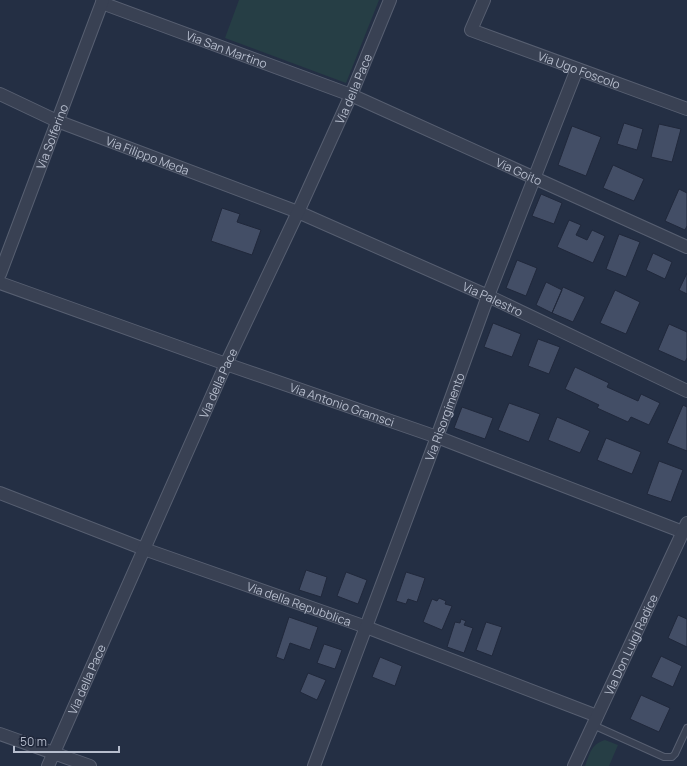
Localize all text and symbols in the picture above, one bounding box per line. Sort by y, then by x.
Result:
street label: Via San Martino [184,26,270,72]
street label: Via Ugo Foscolo [536,47,623,92]
street label: Via della Pace [331,51,376,126]
street label: Via Solferino [32,101,72,172]
street label: Via Filippo Meda [103,132,192,179]
street label: Via Goito [493,153,545,189]
street label: Via Palestro [460,277,526,320]
street label: Via della Pace [195,345,241,421]
street label: Via Risorgimento [420,370,468,463]
street label: Via Antonio Gramsci [287,378,397,430]
street label: Via della Repubblica [245,577,354,630]
street label: Via Don Luigi Radice [600,591,661,698]
street label: Via della Pace [64,641,109,717]
scale bar [14,728,119,754]
text: 50 m [20,733,47,750]

